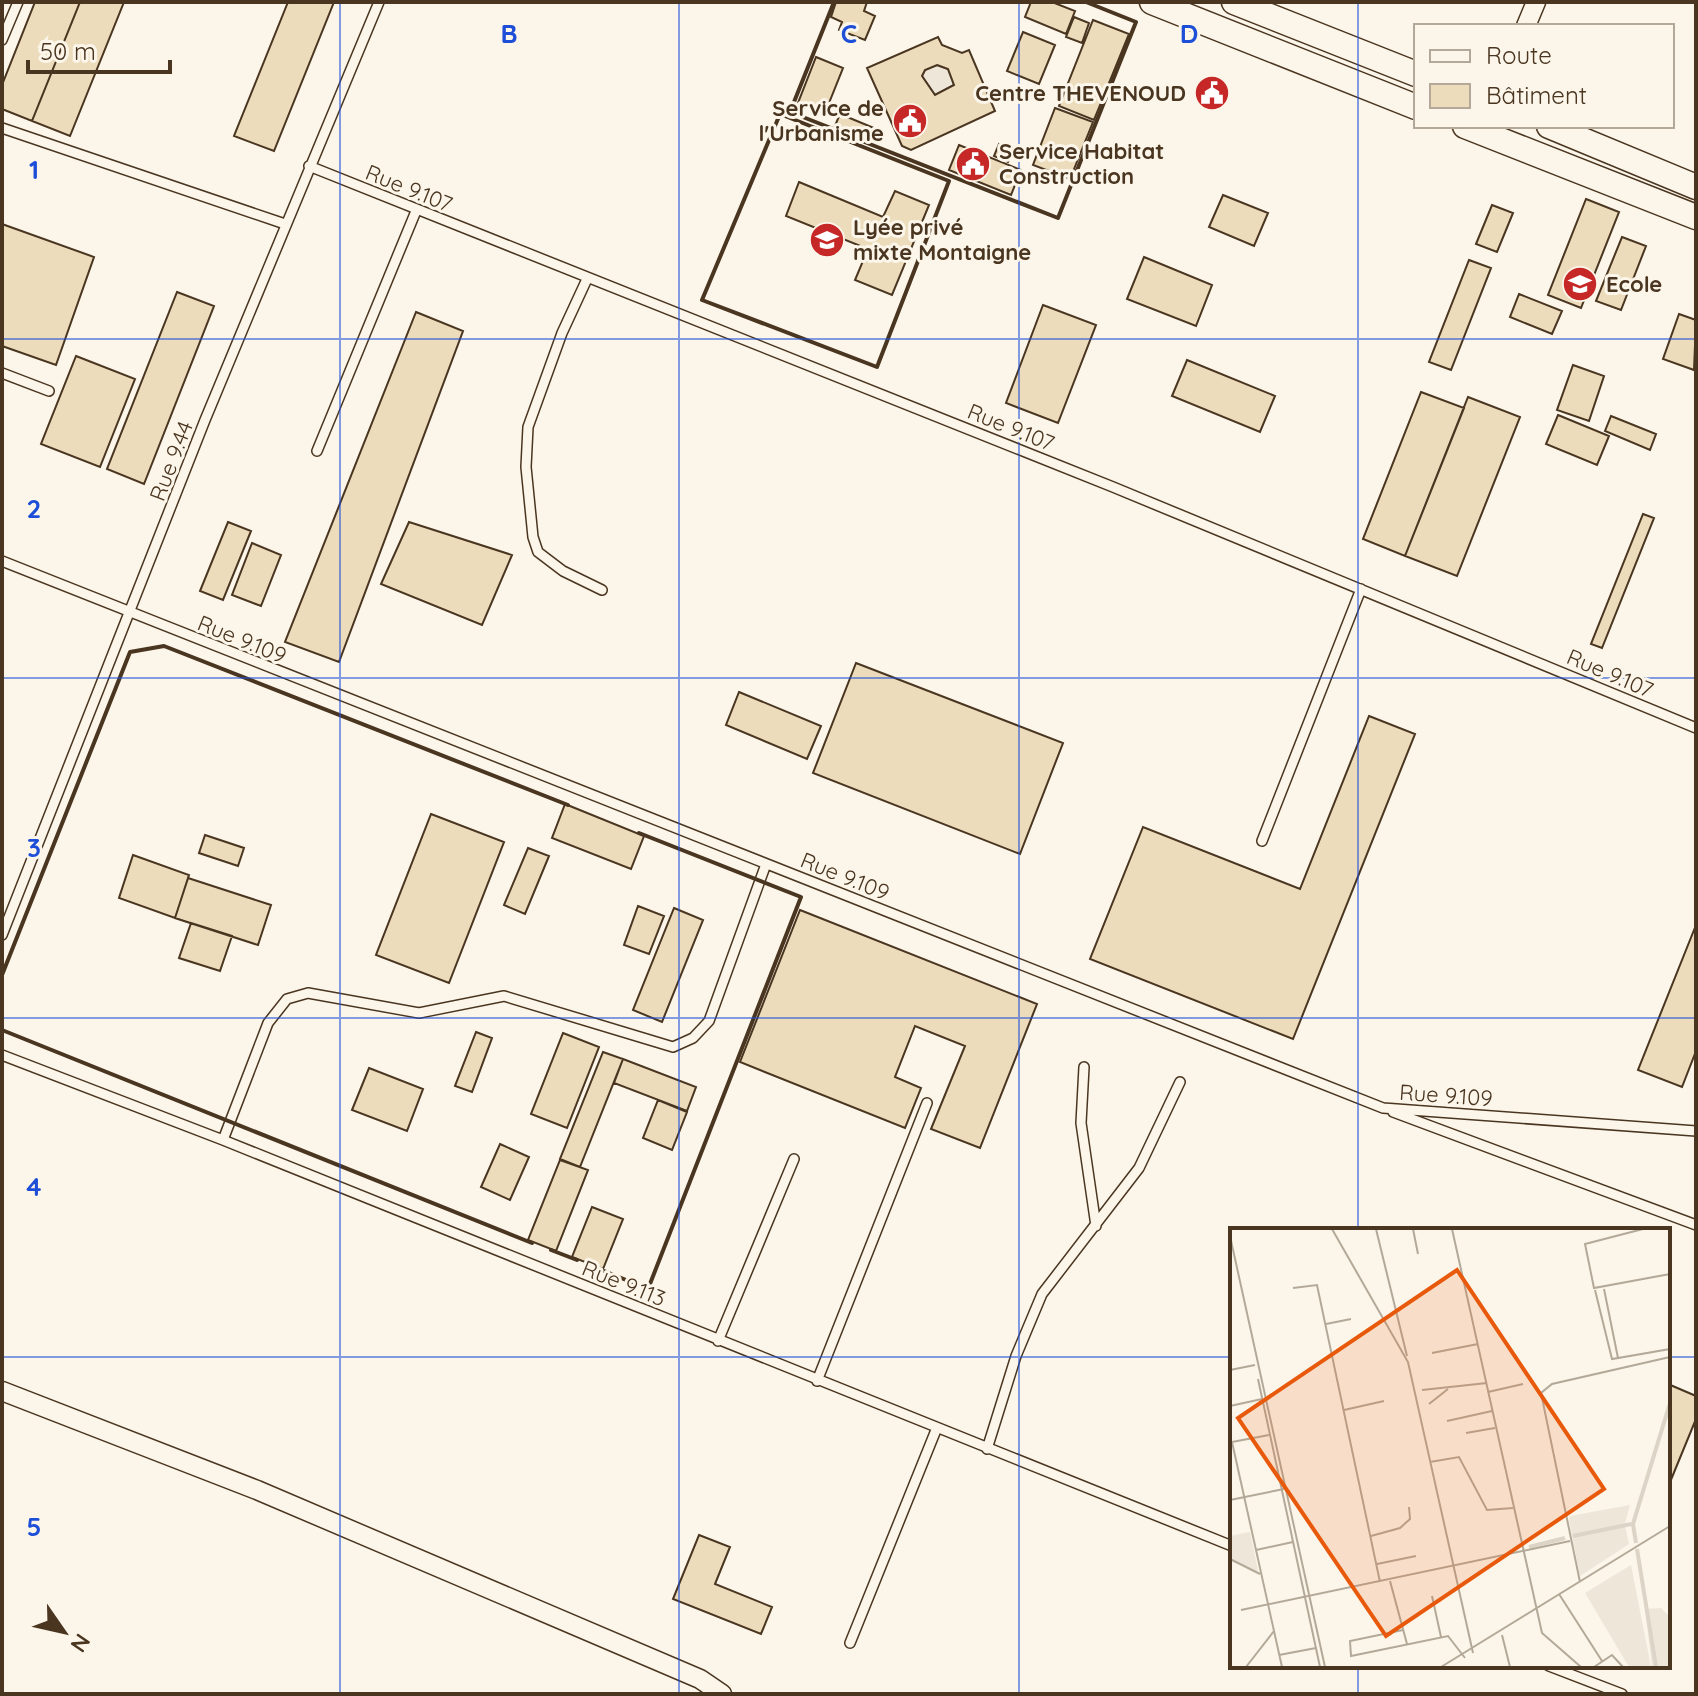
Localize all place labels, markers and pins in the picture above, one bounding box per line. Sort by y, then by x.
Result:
public building icon: Centre THEVENOUD [1193,74,1231,112]
place label: Centre THEVENOUD [975,79,1186,107]
place label: Service de l'Urbanisme [759,94,884,147]
public building icon: Service de l'Urbanisme [891,102,929,140]
place label: Service Habitat Construction [999,137,1164,190]
public building icon: Service Habitat Construction [954,145,992,183]
place label: Lyée privé mixte Montaigne [853,213,1031,266]
school or university icon: Lyée privé mixte Montaigne [808,221,846,259]
school or university icon: Ecole [1561,265,1599,303]
place label: Ecole [1606,270,1662,298]

